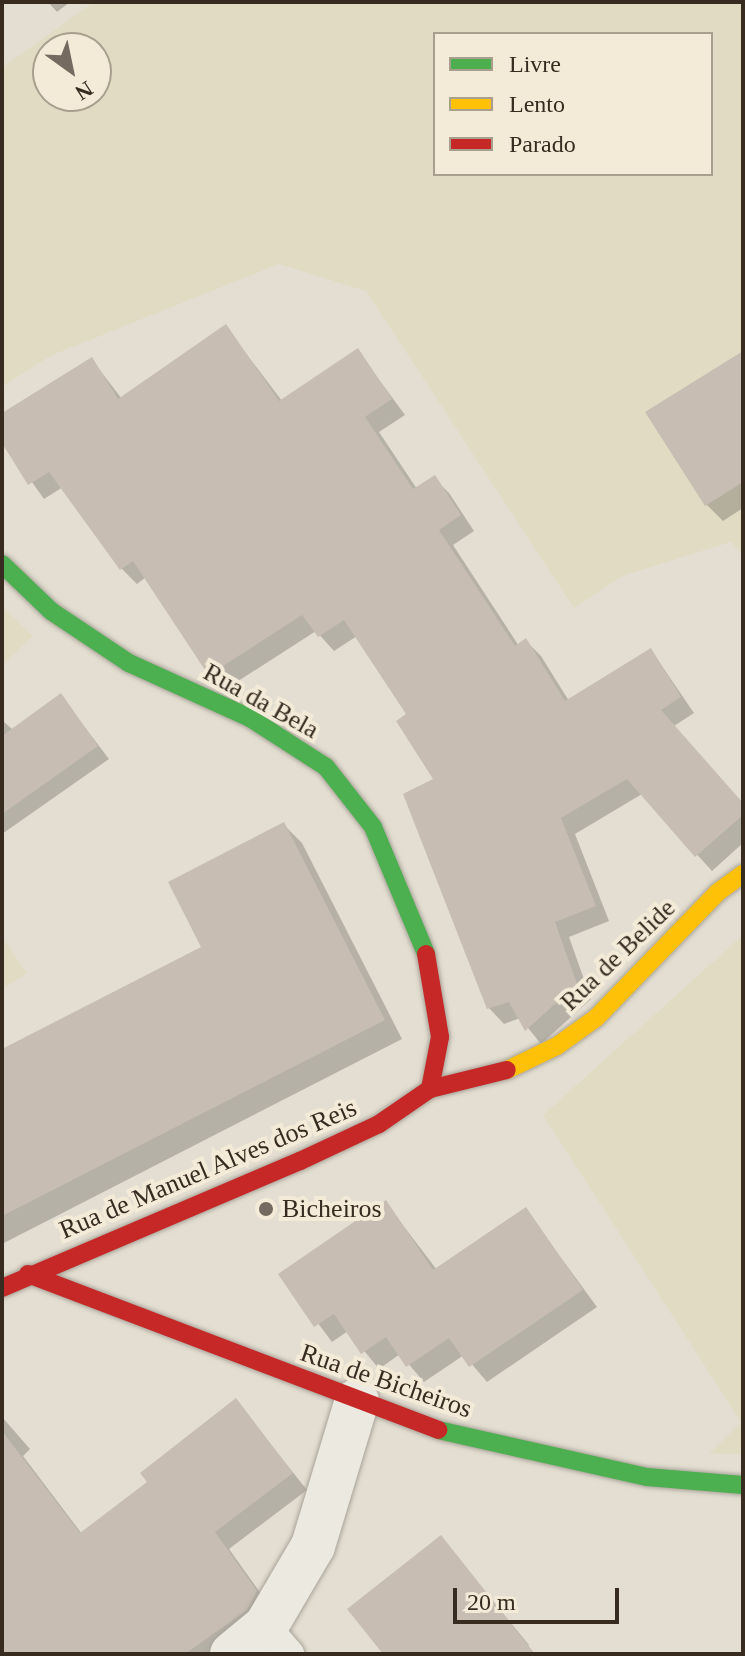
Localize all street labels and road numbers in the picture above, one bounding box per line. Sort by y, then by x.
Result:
street label: Rua da Bela [198,657,324,745]
street label: Rua de Belide [554,893,682,1017]
street label: Rua de Manuel Alves dos Reis [54,1092,362,1246]
street label: Rua de Bicheiros [296,1337,476,1425]

